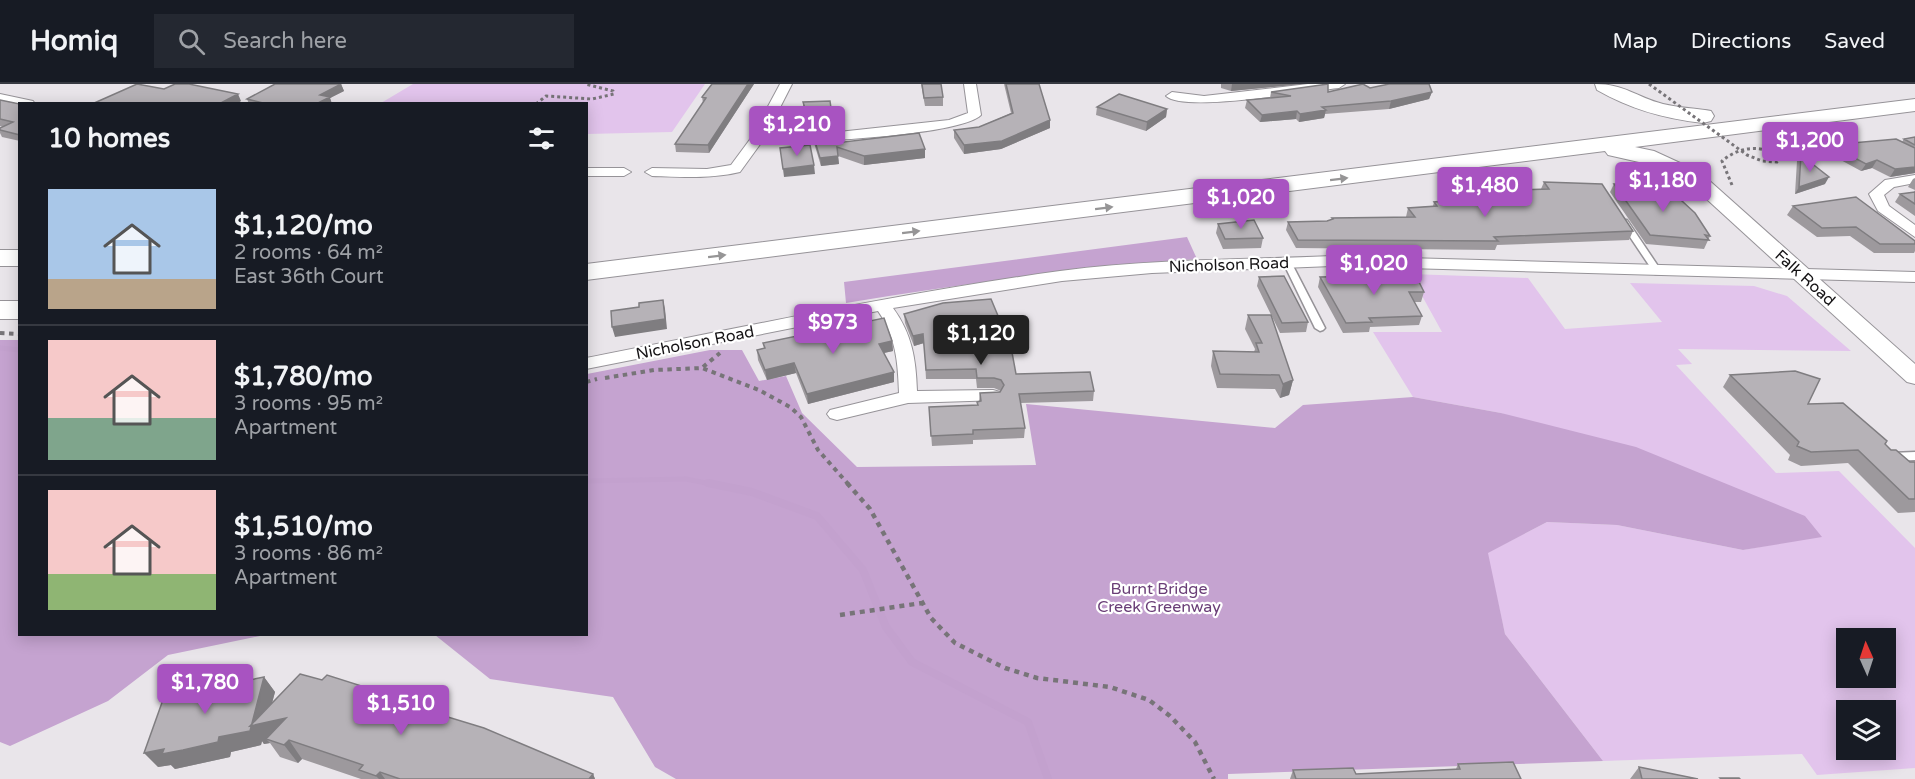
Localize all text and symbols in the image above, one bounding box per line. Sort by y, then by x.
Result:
search box [154,14,574,68]
text: Homiq [30,24,118,58]
icon: search [175,25,208,58]
text: Search here [223,28,347,54]
text: Map [1612,29,1658,54]
text: Directions [1691,29,1791,54]
text: Saved [1824,29,1885,54]
pin: $1,210 [748,106,846,157]
text: $1,210 [763,113,831,137]
icon: filters [525,122,558,155]
pin: $1,200 [1761,122,1859,173]
text: 10 homes [48,123,170,154]
text: $1,200 [1776,129,1844,153]
pin: $1,180 [1614,162,1712,213]
pin: $1,480 [1436,167,1534,218]
text: $1,180 [1629,169,1697,193]
one-way arrow [1330,174,1349,184]
text: $1,480 [1451,174,1519,198]
pin: $1,020 [1192,179,1290,230]
text: $1,020 [1207,186,1275,210]
one-way arrow [1095,204,1114,213]
text: $1,120/mo [234,210,373,241]
icon: home [96,213,168,285]
one-way arrow [901,228,920,237]
text: 2 rooms · 64 m² [234,241,383,265]
pin: $1,020 [1325,245,1423,296]
street label: Falk Road [1771,246,1839,310]
one-way arrow [708,252,727,261]
text: $1,020 [1340,252,1408,276]
street label: Nicholson Road [1169,253,1289,277]
text: East 36th Court [234,265,384,289]
pin: $973 [797,304,869,355]
text: $973 [808,311,858,335]
pin: $1,120 [932,315,1030,366]
street label: Nicholson Road [634,322,756,364]
text: $1,120 [947,322,1015,346]
text: $1,780/mo [234,361,373,392]
icon: home [96,364,168,436]
text: 3 rooms · 95 m² [234,392,383,416]
text: Apartment [234,416,337,440]
text: $1,510/mo [234,511,373,542]
icon: home [96,514,168,586]
text: 3 rooms · 86 m² [234,542,383,566]
text: Apartment [234,566,337,590]
park label: Burnt Bridge Creek Greenway [1097,579,1221,617]
north arrow [1836,628,1896,688]
map controls [1836,628,1896,760]
pin: $1,780 [156,664,254,715]
text: $1,780 [171,671,239,695]
pin: $1,510 [352,685,450,736]
text: $1,510 [367,692,435,716]
button: layers [1836,700,1896,760]

